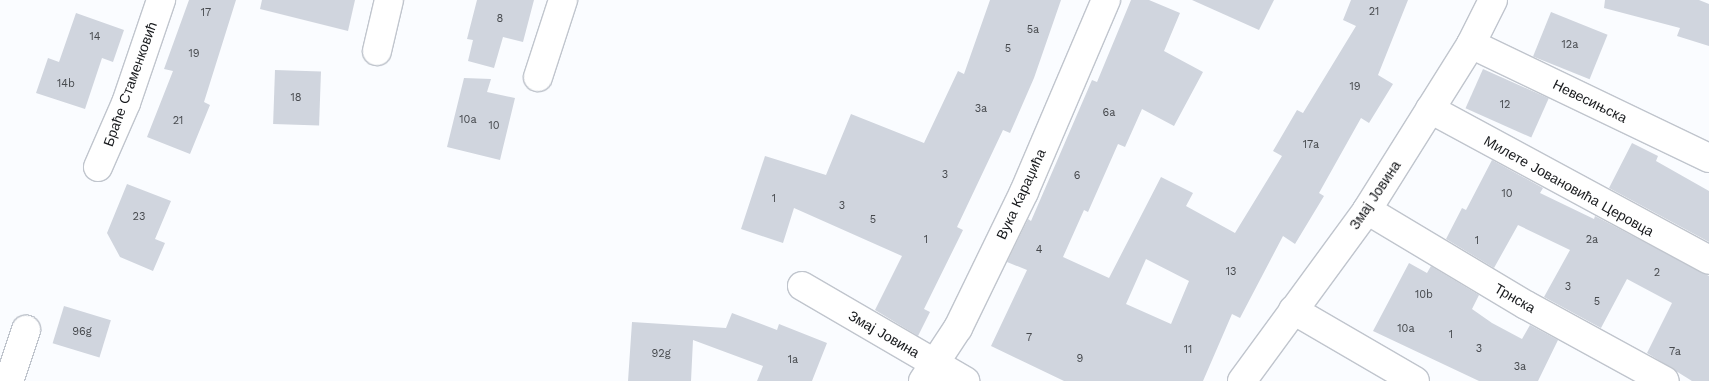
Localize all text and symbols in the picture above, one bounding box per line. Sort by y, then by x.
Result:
house number: 21 [1369,5,1379,19]
house number: 17 [201,6,211,20]
house number: 8 [497,12,503,26]
street label: Браће Стаменковић [100,19,160,149]
house number: 5a [1027,23,1039,37]
house number: 14 [89,30,101,44]
house number: 12a [1562,38,1578,52]
house number: 5 [1005,42,1011,56]
house number: 19 [188,47,200,61]
street label: Невесињска [1550,76,1630,126]
house number: 14b [57,77,75,91]
house number: 19 [1349,80,1361,94]
house number: 18 [290,91,302,105]
house number: 12 [1500,98,1510,112]
house number: 3a [975,102,987,116]
house number: 6a [1103,106,1115,120]
house number: 10a [459,113,477,127]
house number: 21 [173,114,183,128]
house number: 10 [488,119,500,133]
street label: Милете Јовановића Церовца [1481,132,1657,240]
house number: 17a [1303,138,1319,152]
street label: Вука Караџића [993,146,1049,242]
street label: Змај Јовина [1346,157,1404,233]
house number: 3 [942,168,948,182]
house number: 6 [1074,169,1080,183]
house number: 10 [1501,187,1513,201]
house number: 1 [772,192,776,206]
house number: 3 [839,199,845,213]
house number: 23 [133,210,145,224]
house number: 5 [870,213,876,227]
house number: 1 [924,233,928,247]
house number: 2a [1586,233,1598,247]
house number: 1 [1475,234,1479,248]
house number: 4 [1036,243,1042,257]
house number: 13 [1226,265,1236,279]
house number: 2 [1654,266,1660,280]
street label: Трнска [1492,280,1538,316]
house number: 3 [1565,280,1571,294]
house number: 10b [1415,288,1433,302]
house number: 5 [1594,295,1600,309]
street label: Змај Јовина [845,307,923,361]
house number: 10a [1397,322,1415,336]
house number: 96g [72,325,92,339]
house number: 1 [1449,328,1453,342]
house number: 7 [1026,331,1032,345]
house number: 3 [1476,342,1482,356]
house number: 11 [1184,343,1192,357]
house number: 7a [1669,345,1681,359]
house number: 92g [651,347,671,361]
house number: 9 [1077,352,1083,366]
house number: 1a [788,353,798,367]
house number: 3a [1514,360,1526,374]

